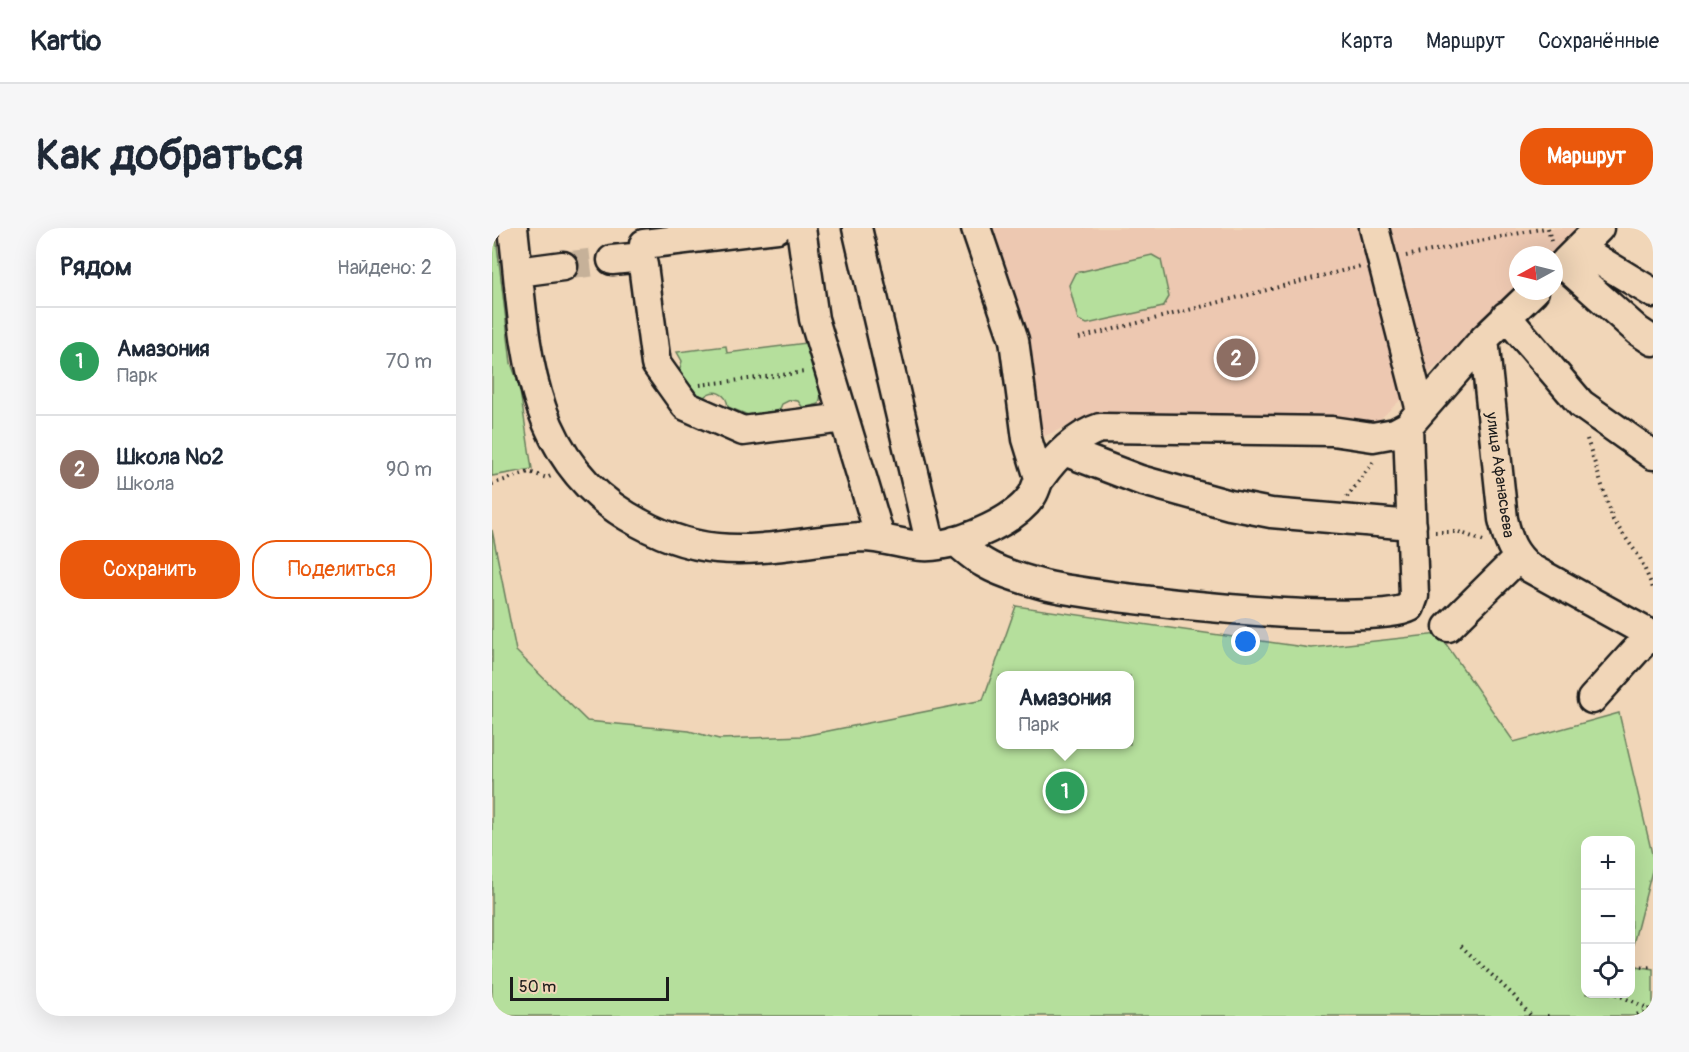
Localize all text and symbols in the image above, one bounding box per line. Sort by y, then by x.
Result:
text: Kartio [30,24,101,59]
text: Карта [1341,28,1393,55]
text: Маршрут [1426,28,1505,55]
text: Сохранённые [1538,28,1659,55]
button: Маршрут [1520,128,1653,185]
text: Как добраться [36,130,303,182]
north arrow [1509,246,1563,300]
text: Рядом [60,251,132,283]
text: Найдено: 2 [337,255,432,280]
text: Амазония [117,335,210,363]
pin: 2 [1216,336,1256,380]
text: 1 [76,349,83,374]
text: 70 m [386,349,432,374]
text: Парк [117,363,158,388]
street label: улица Афанасьева [1481,410,1519,539]
text: Школа №2 [117,443,224,471]
text: 2 [74,457,85,482]
text: 90 m [386,457,432,482]
text: Школа [117,471,174,496]
button: Сохранить [60,540,240,599]
button: Поделиться [252,540,432,599]
your location [1231,627,1260,656]
popup [996,671,1134,749]
text: Амазония [1019,684,1111,712]
text: Парк [1019,712,1060,737]
pin: 1 [1046,768,1084,814]
map controls [1581,836,1635,998]
button: + [1581,836,1635,890]
button: − [1581,890,1635,944]
button: locate [1581,944,1635,998]
scale bar [510,974,669,1002]
text: 50 m [519,977,556,997]

